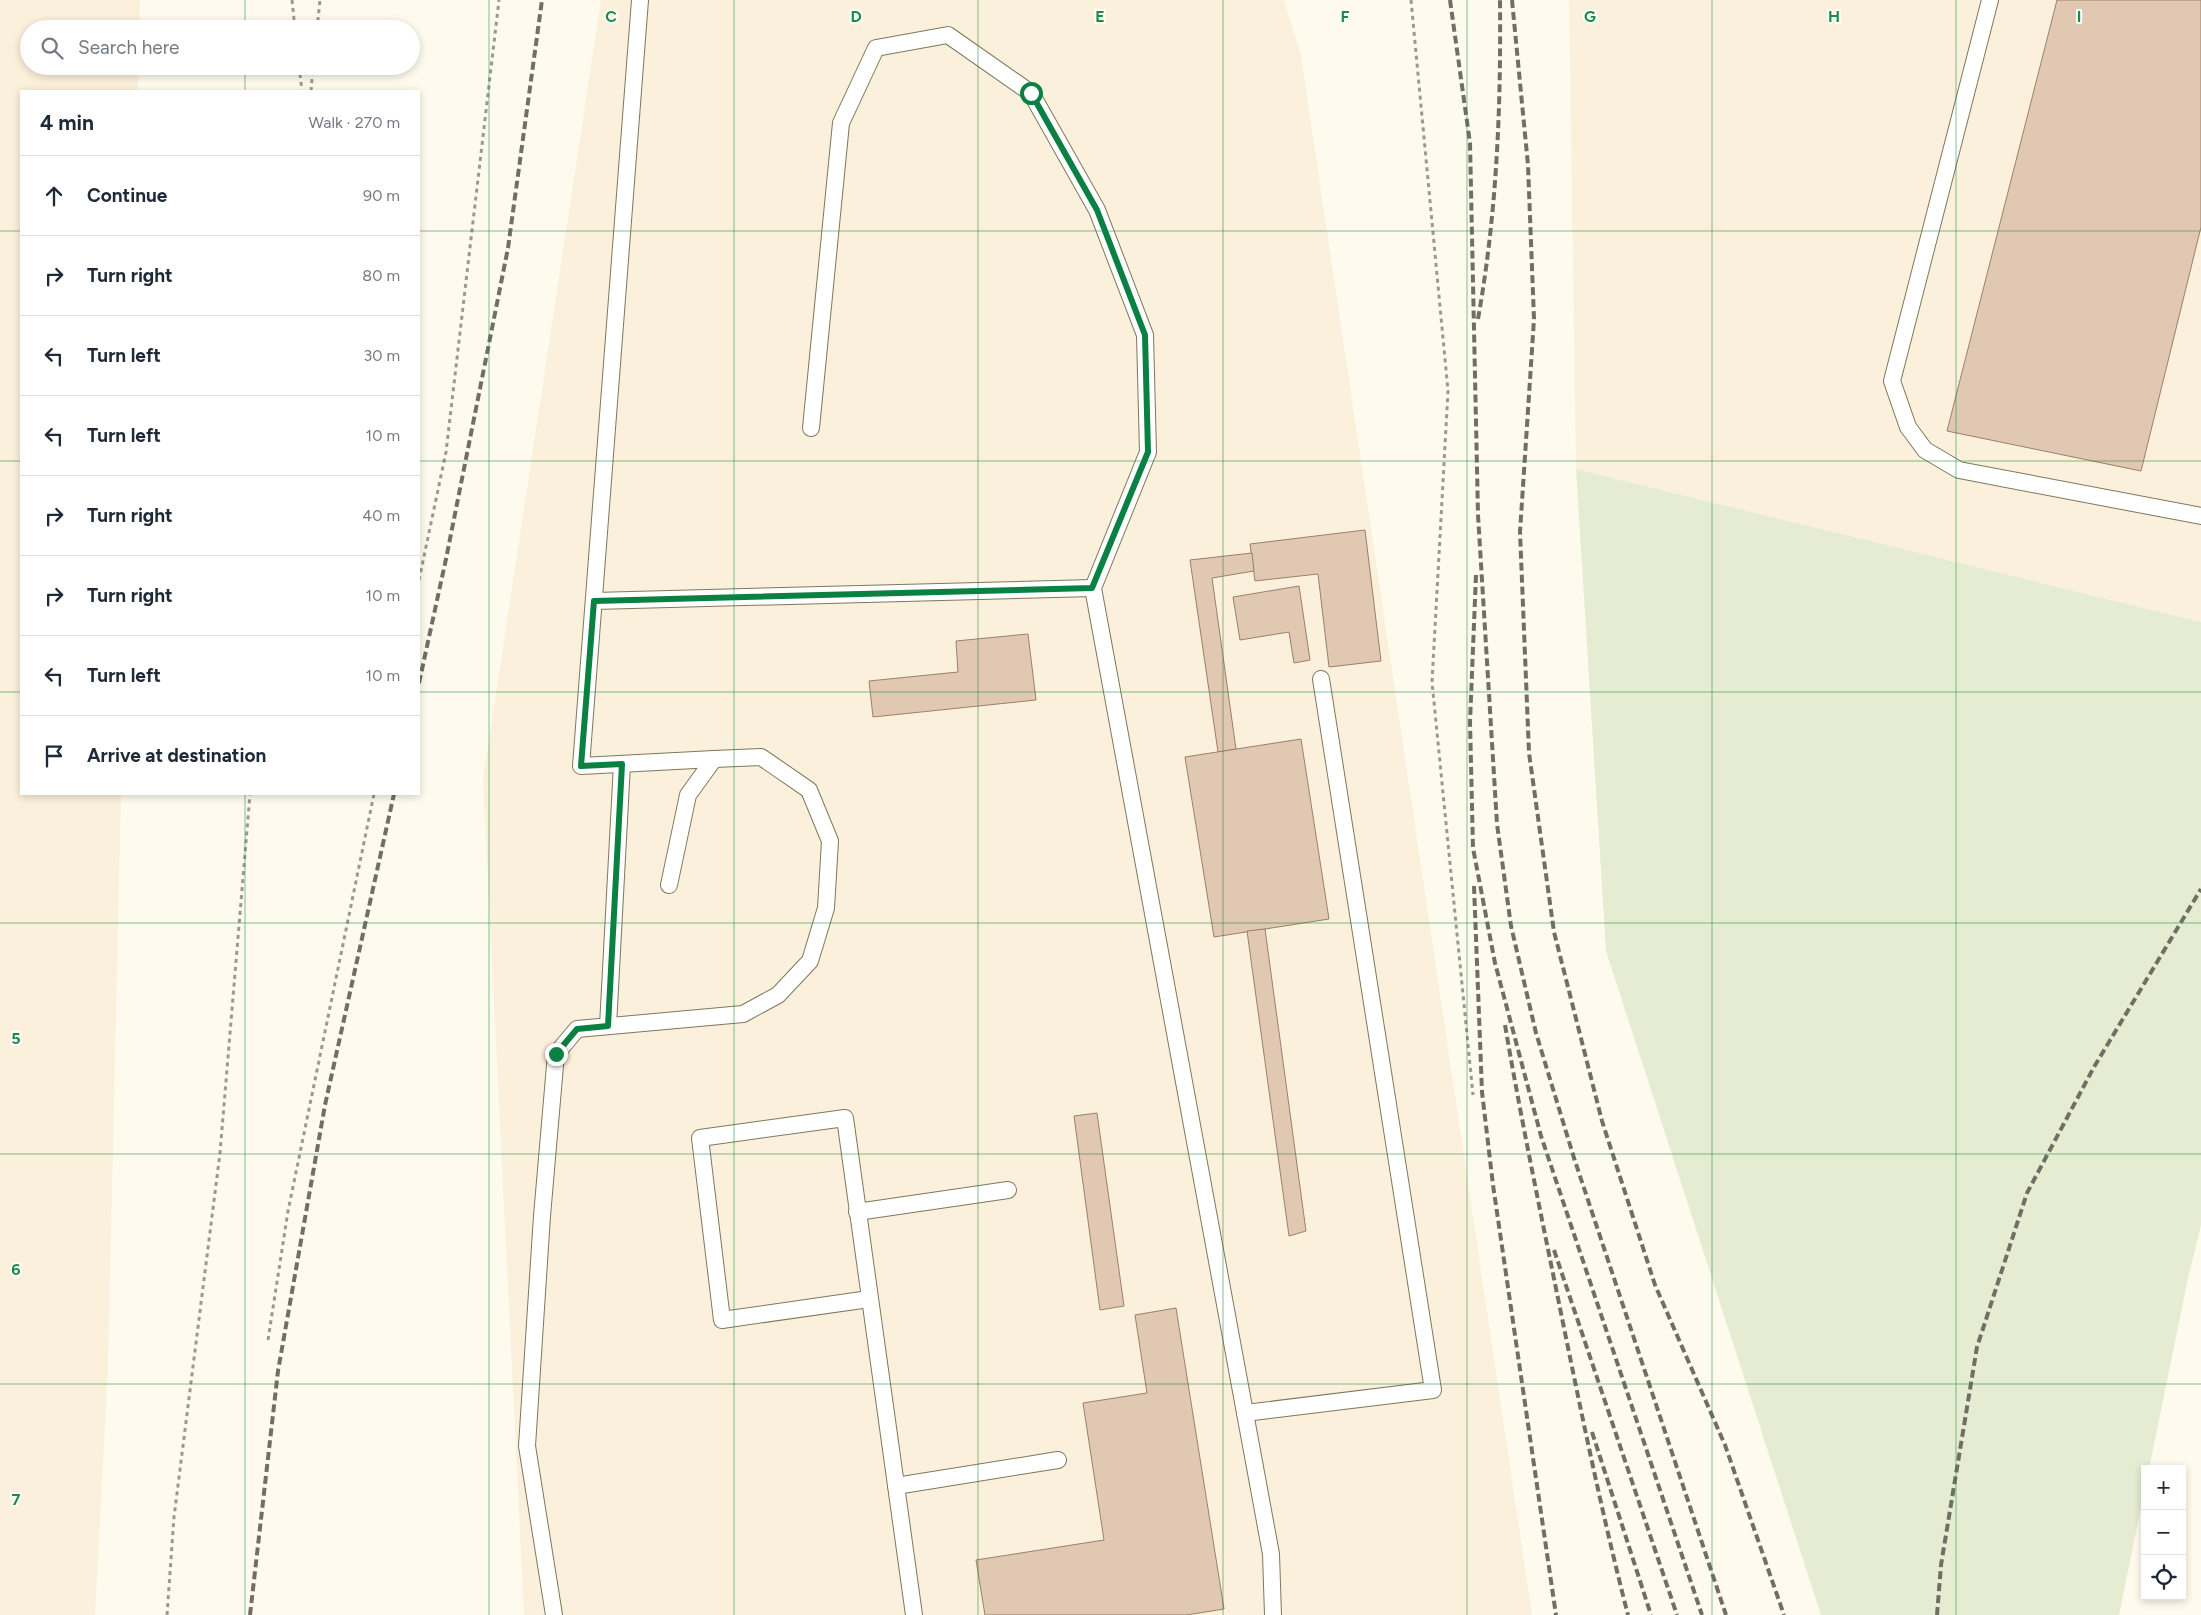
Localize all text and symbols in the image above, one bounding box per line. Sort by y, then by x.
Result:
text: C [605,7,617,26]
text: D [850,7,862,26]
text: E [1095,7,1105,26]
text: F [1341,7,1350,26]
text: G [1584,7,1596,26]
text: H [1828,7,1840,26]
text: I [2077,7,2081,26]
search box [20,20,420,75]
icon: search [38,34,66,62]
text: Search here [78,36,180,59]
route start [1020,82,1043,105]
text: 4 min [40,110,94,135]
text: Walk · 270 m [309,113,400,132]
icon: ahead [40,182,68,210]
text: Continue [87,184,167,207]
text: 90 m [363,186,400,205]
icon: right [40,262,68,290]
text: Turn right [87,264,173,287]
text: 80 m [362,266,400,285]
icon: left [40,342,68,370]
text: Turn left [87,344,161,367]
text: 30 m [363,346,400,365]
icon: left [40,422,68,450]
text: Turn left [87,424,161,447]
text: 10 m [366,426,400,445]
icon: right [40,502,68,530]
text: Turn right [87,504,173,527]
text: 40 m [362,506,400,525]
icon: right [40,582,68,610]
text: Turn right [87,584,173,607]
text: 10 m [366,586,400,605]
icon: left [40,662,68,690]
text: Turn left [87,664,161,687]
text: 10 m [366,666,400,685]
icon: arrive [40,742,68,770]
text: Arrive at destination [87,744,266,767]
text: 5 [11,1029,21,1048]
route end [545,1043,568,1066]
text: 6 [11,1260,21,1279]
map controls [2141,1465,2186,1600]
button: + [2141,1465,2186,1510]
text: 7 [12,1490,21,1509]
button: − [2141,1510,2186,1555]
button: locate [2141,1555,2186,1600]

